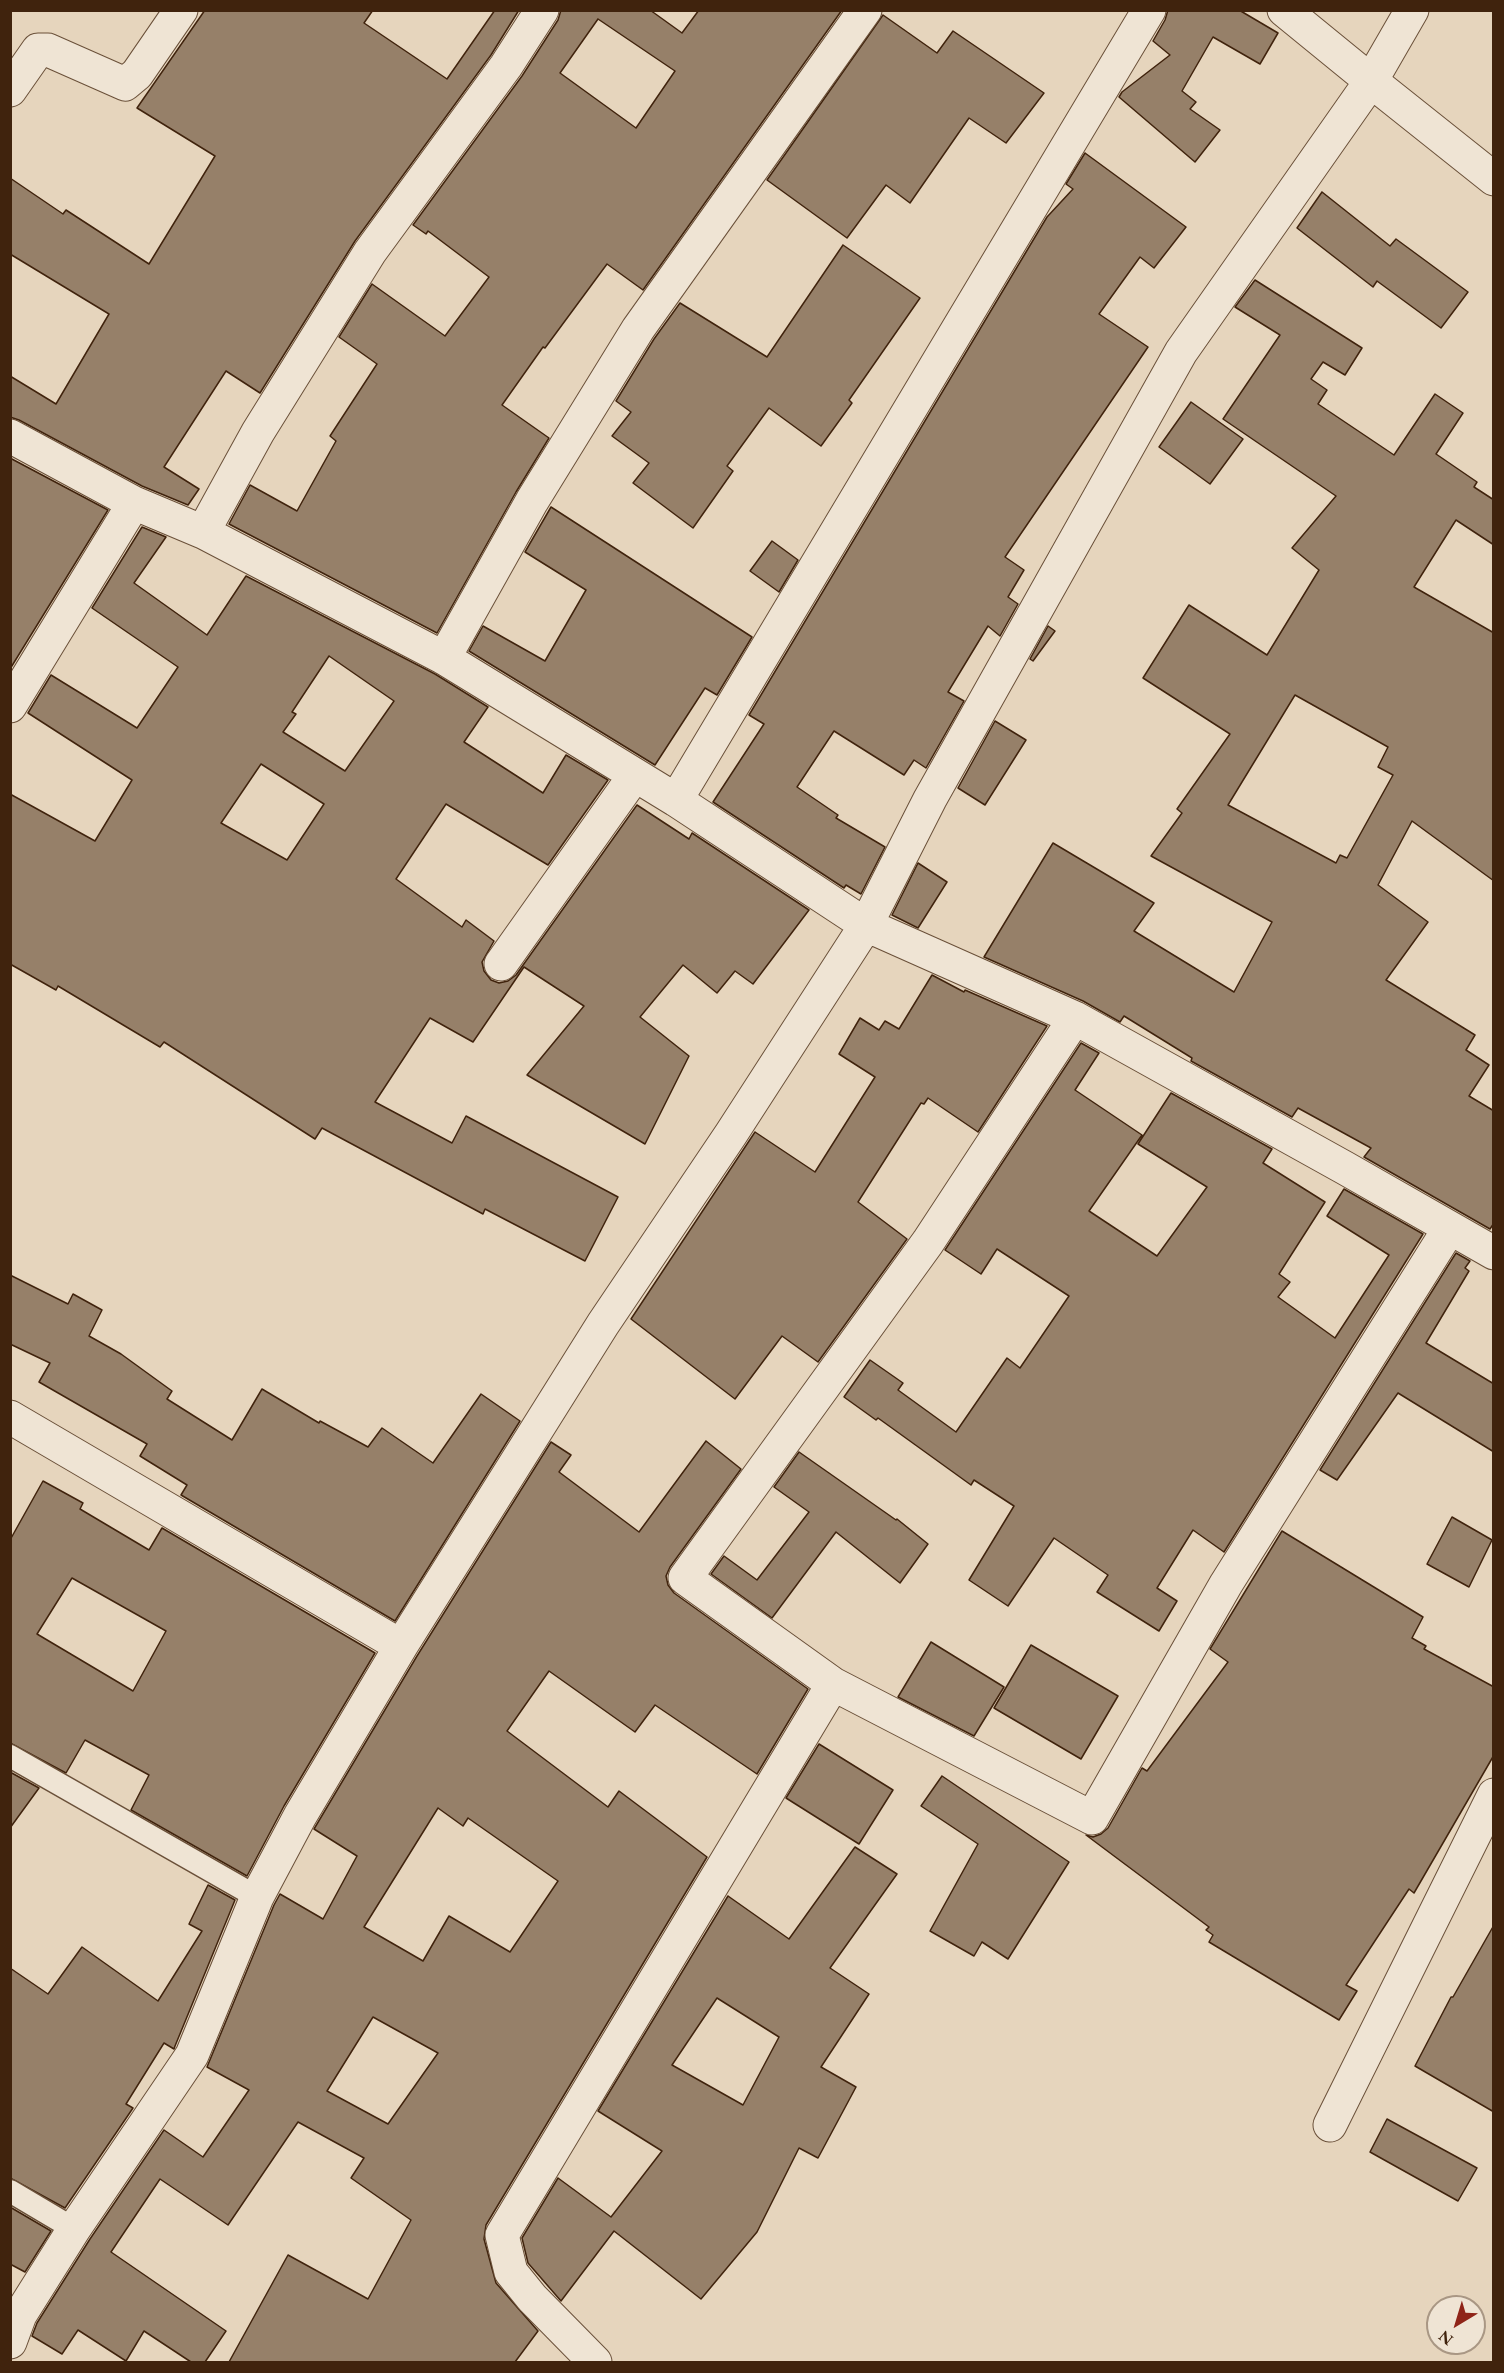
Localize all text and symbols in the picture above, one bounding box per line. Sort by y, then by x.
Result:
north arrow [1426,2295,1486,2355]
text: N [1434,2326,1457,2350]

